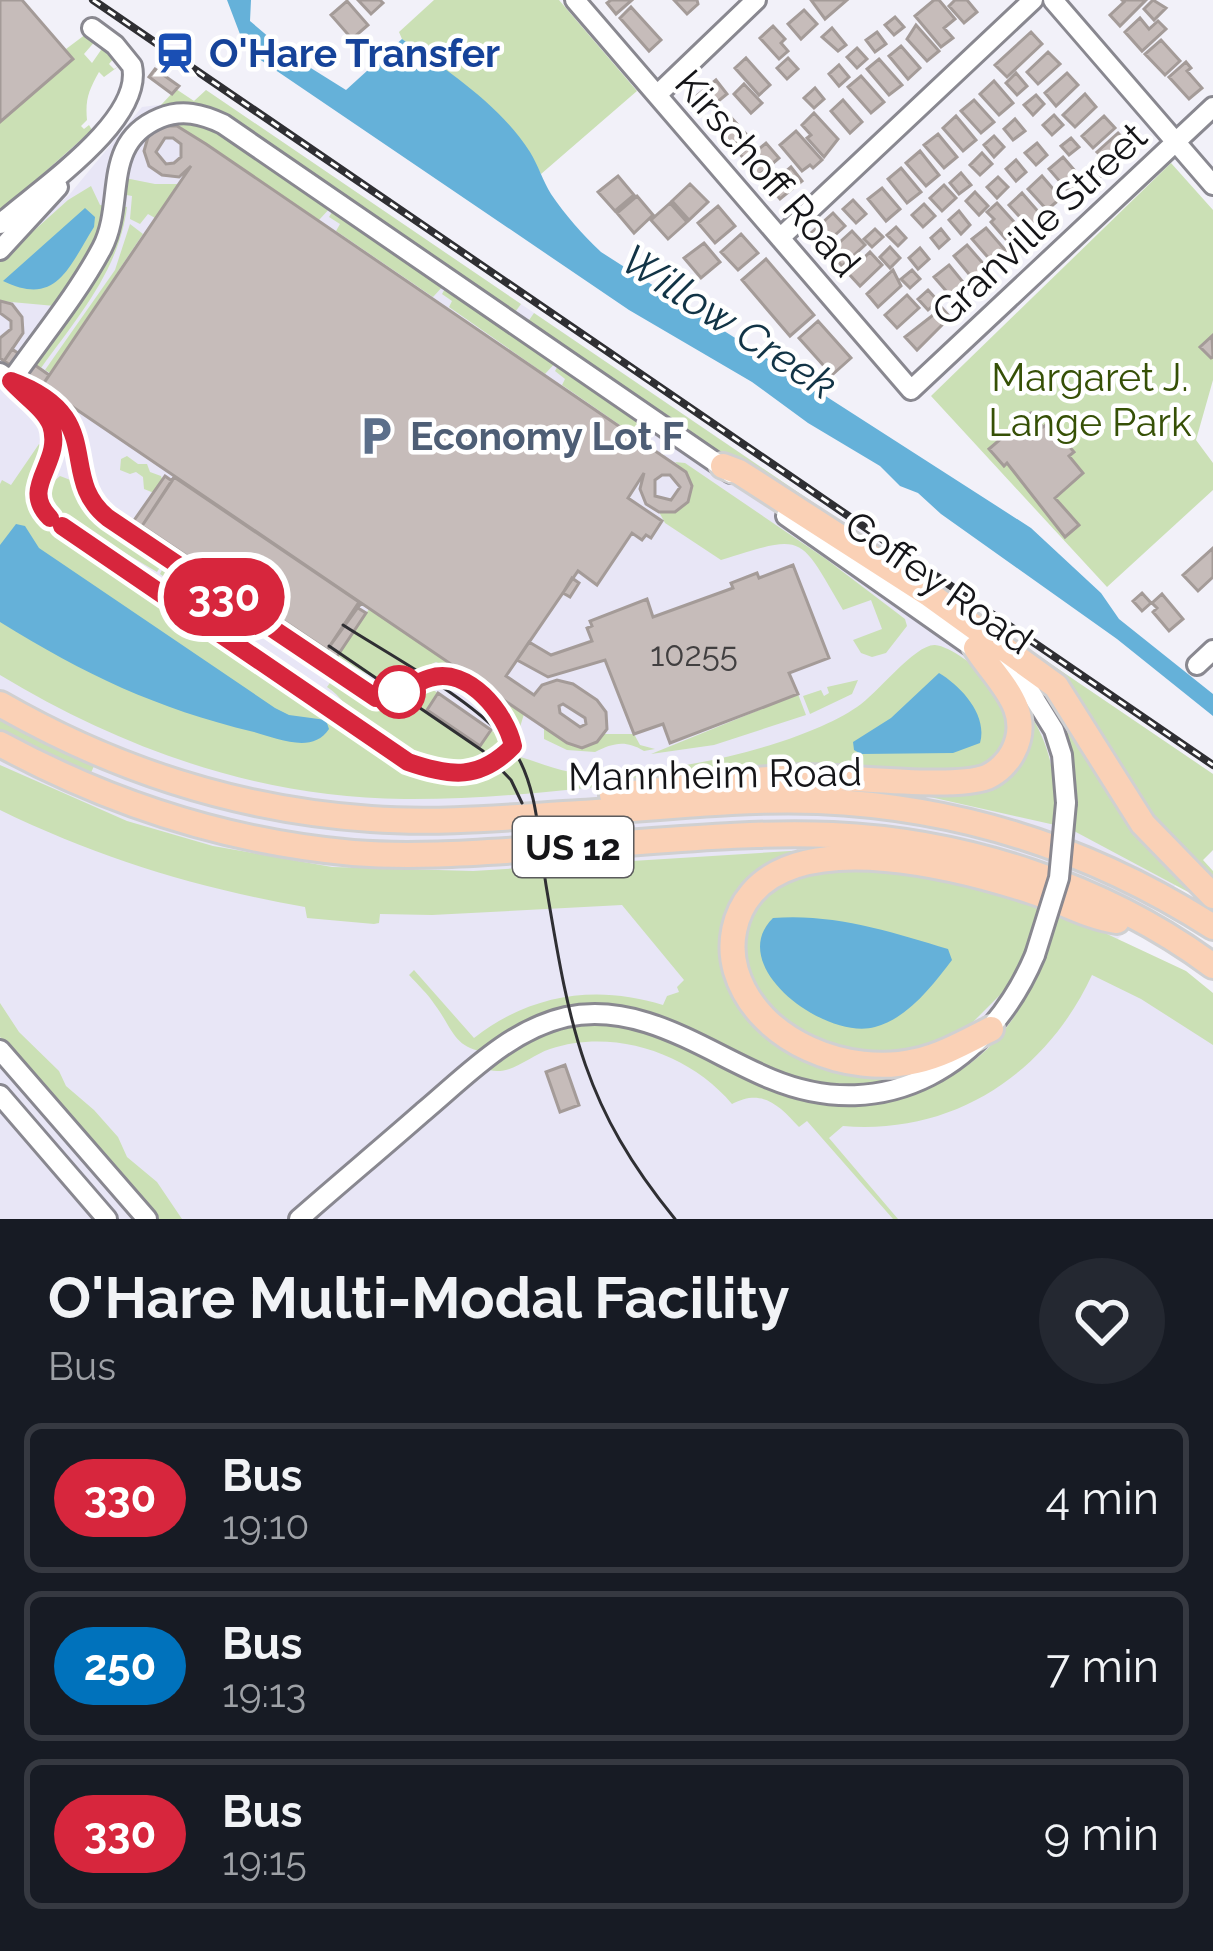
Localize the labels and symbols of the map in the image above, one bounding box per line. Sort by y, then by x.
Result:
station icon: O'Hare Transfer [152,30,198,76]
place label: O'Hare Transfer [209,30,500,76]
street label: Kirschoff Road [666,60,870,286]
street label: Granville Street [922,113,1156,335]
water label: Willow Creek [612,234,846,410]
park label: Margaret J. Lange Park [988,354,1192,445]
parking icon: Economy Lot F [353,413,399,459]
place label: Economy Lot F [410,413,684,459]
street label: Coffey Road [837,501,1041,663]
line badge: 330 [155,558,293,636]
house number: 10255 [650,635,738,674]
unlabelled marker [374,667,424,717]
street label: Mannheim Road [568,748,862,800]
road number: US 12 [513,817,633,877]

